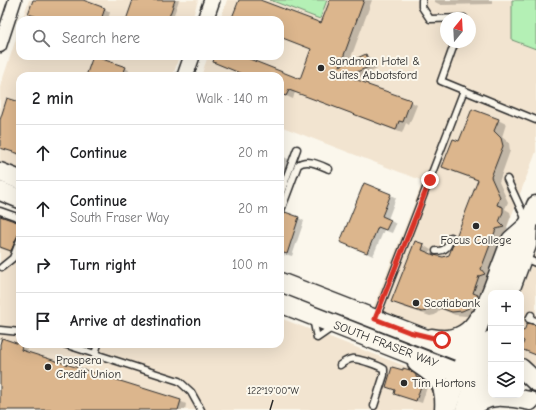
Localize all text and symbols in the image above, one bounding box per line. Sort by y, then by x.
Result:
north arrow [440,12,476,48]
search box [16,16,284,60]
icon: search [30,27,52,49]
text: Search here [62,29,140,47]
place label: Sandman Hotel & Suites Abbotsford [329,54,420,82]
marker: Sandman Hotel & Suites Abbotsford [316,63,326,73]
text: 2 min [32,89,73,108]
text: Walk · 140 m [196,91,268,106]
icon: ahead [32,142,54,164]
text: Continue [70,144,127,162]
text: 20 m [238,145,268,160]
route end [421,171,439,189]
text: Continue [70,192,127,210]
icon: ahead [32,198,54,220]
text: 20 m [238,201,268,216]
text: South Fraser Way [70,210,169,225]
marker: Focus College [471,221,481,231]
place label: Focus College [441,233,511,247]
icon: right [32,254,54,276]
text: Turn right [70,256,136,274]
text: 100 m [232,257,268,272]
map controls [488,290,524,398]
button: + [488,290,524,326]
place label: Scotiabank [424,296,480,310]
marker: Scotiabank [411,298,421,308]
icon: arrive [32,310,54,332]
text: Arrive at destination [70,312,201,330]
street label: SOUTH FRASER WAY [332,318,441,371]
button: − [488,326,524,362]
route start [433,331,451,349]
place label: Prospera Credit Union [56,353,121,381]
marker: Prospera Credit Union [43,362,53,372]
button: layers [488,362,524,398]
place label: Tim Hortons [412,376,476,390]
marker: Tim Hortons [399,378,409,388]
text: 122°19'00"W [247,385,299,397]

